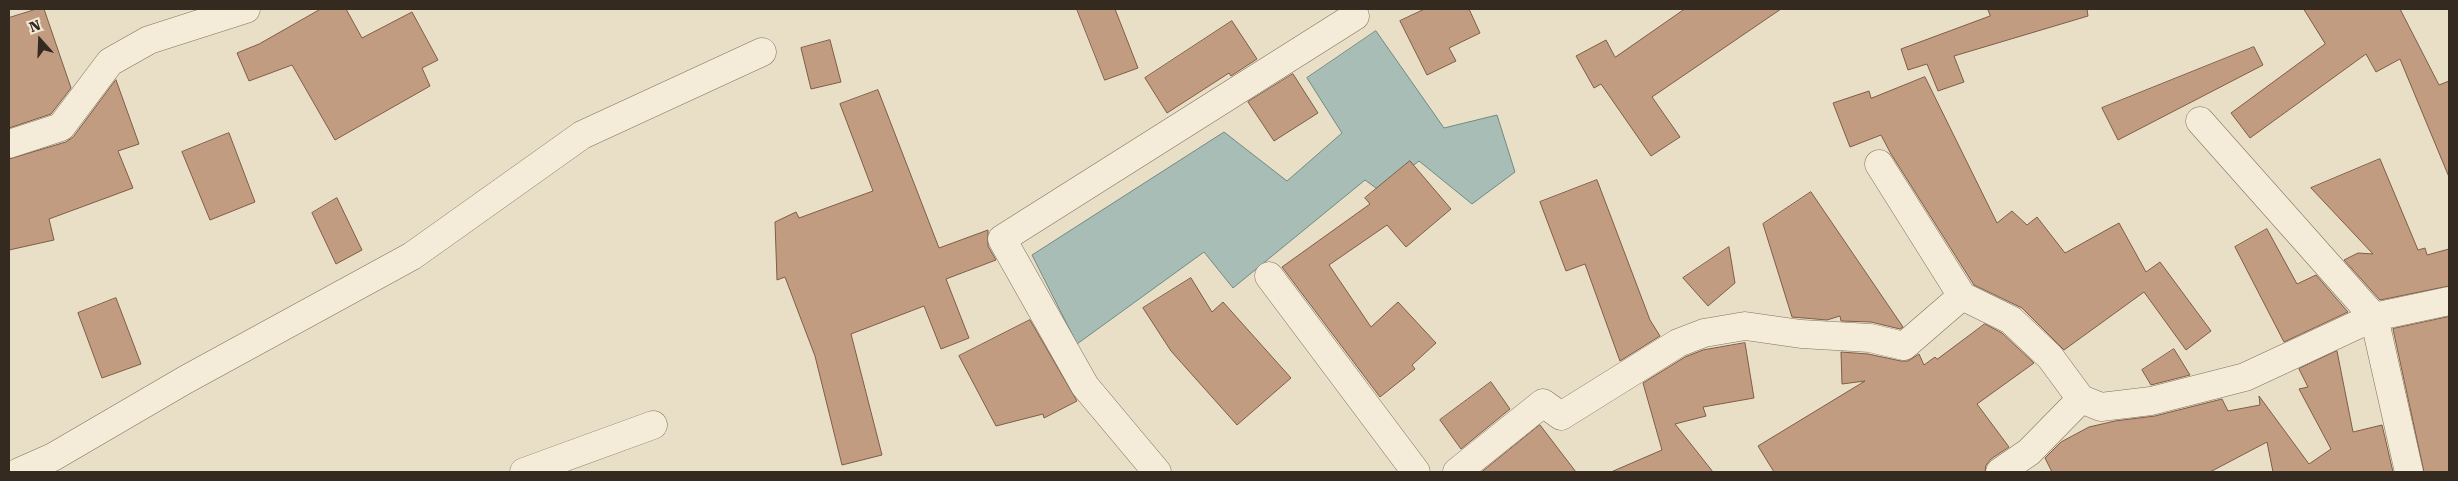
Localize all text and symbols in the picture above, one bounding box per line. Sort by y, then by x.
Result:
north arrow [15,15,65,65]
text: N [27,17,43,35]

